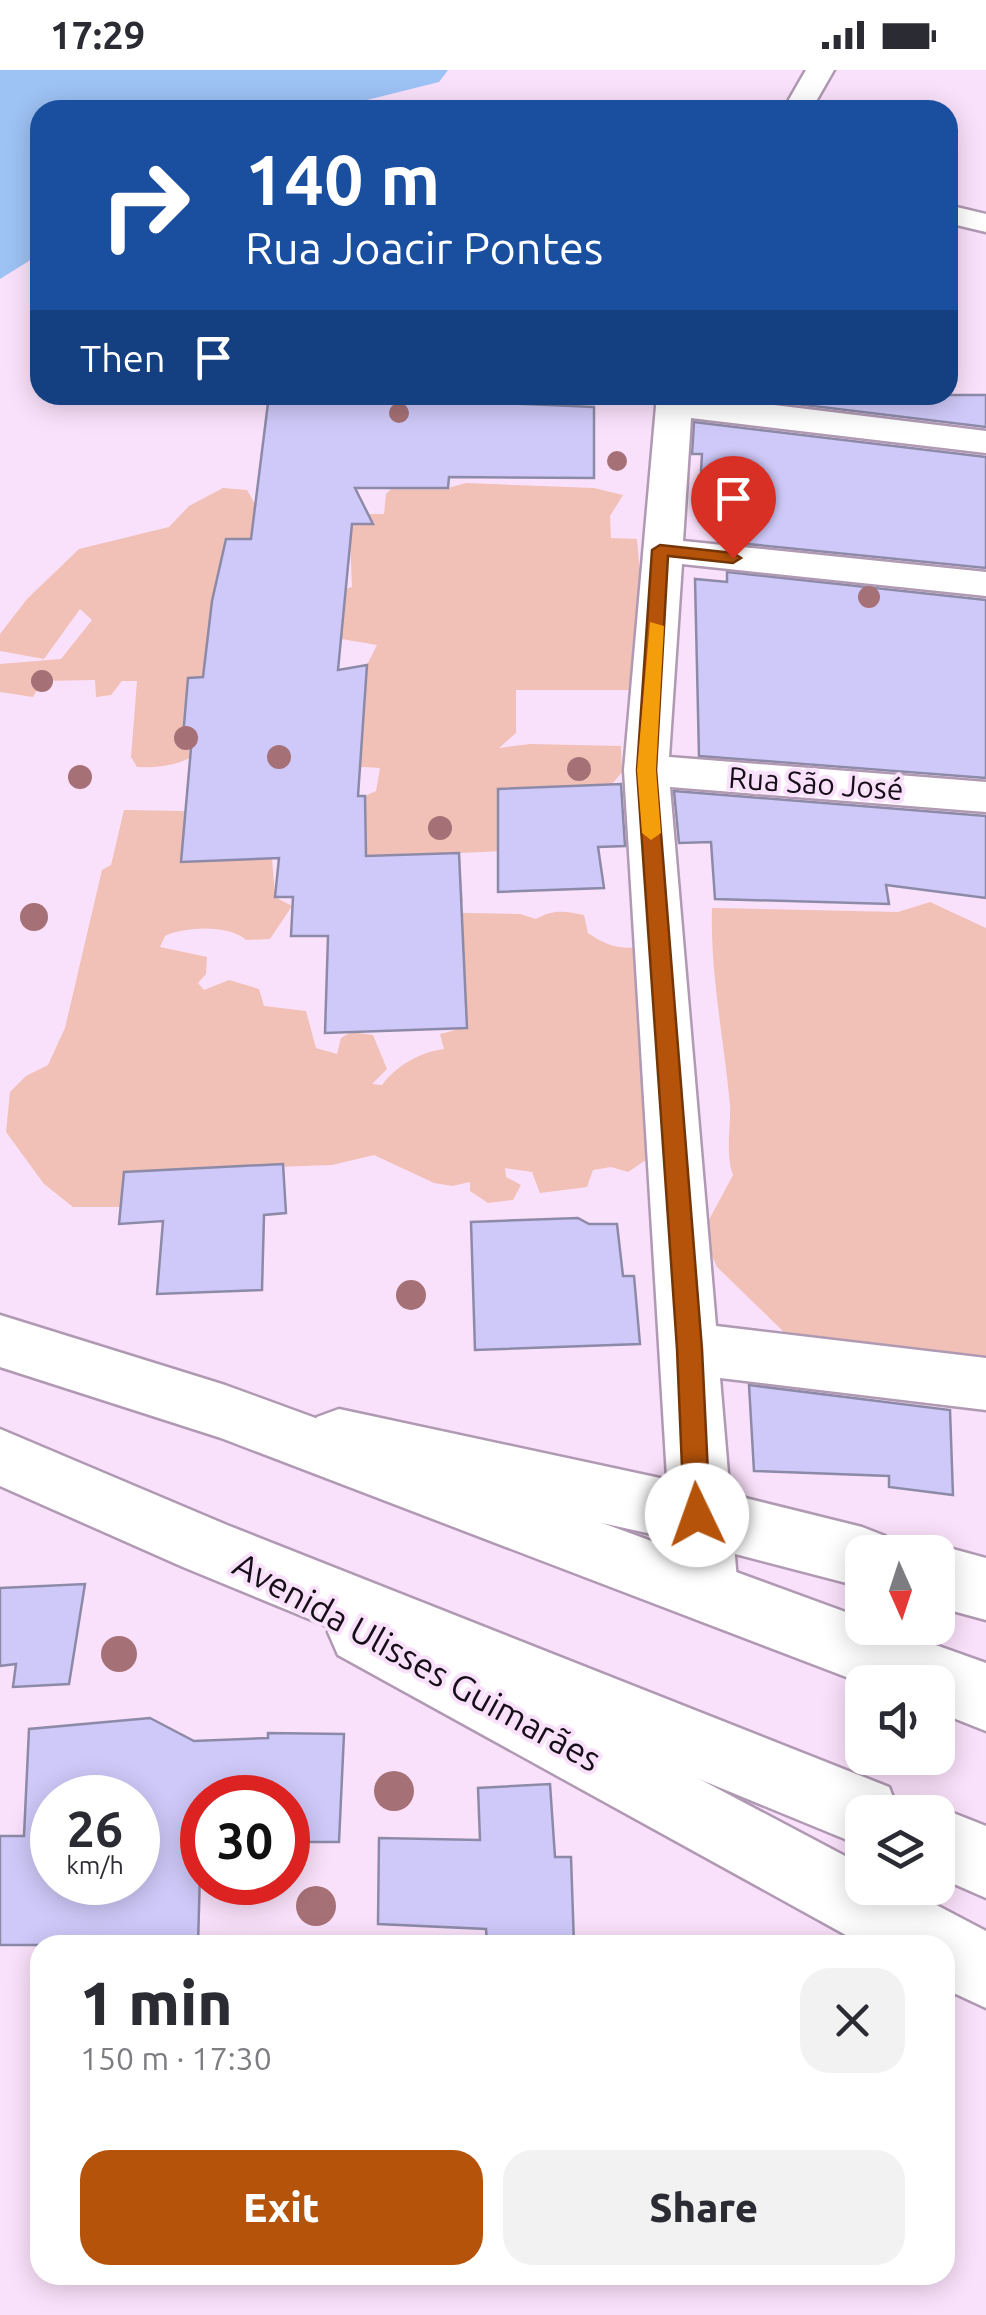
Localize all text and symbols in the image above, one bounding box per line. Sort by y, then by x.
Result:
text: 17:29 [50,14,145,56]
icon: right [80,140,210,270]
text: 140 m [245,140,440,218]
text: Rua Joacir Pontes [245,222,603,273]
icon: arrive [186,330,241,385]
text: Then [80,337,166,379]
pin [691,456,776,559]
icon: arrive [706,471,761,526]
street label: Rua São José [727,760,905,806]
position arrow [645,1463,749,1567]
north arrow [845,1535,955,1645]
map controls [845,1535,955,1905]
street label: Avenida Ulisses Guimarães [227,1543,608,1779]
button: sound [845,1665,955,1775]
speed limit sign: 30 [180,1775,310,1905]
button: layers [845,1795,955,1905]
text: 26 [67,1800,123,1856]
text: km/h [66,1851,124,1879]
button: close [800,1968,905,2073]
text: 1 min [80,1969,233,2036]
text: 150 m · 17:30 [80,2040,272,2076]
button: Exit [80,2150,483,2265]
button: Share [503,2150,905,2265]

